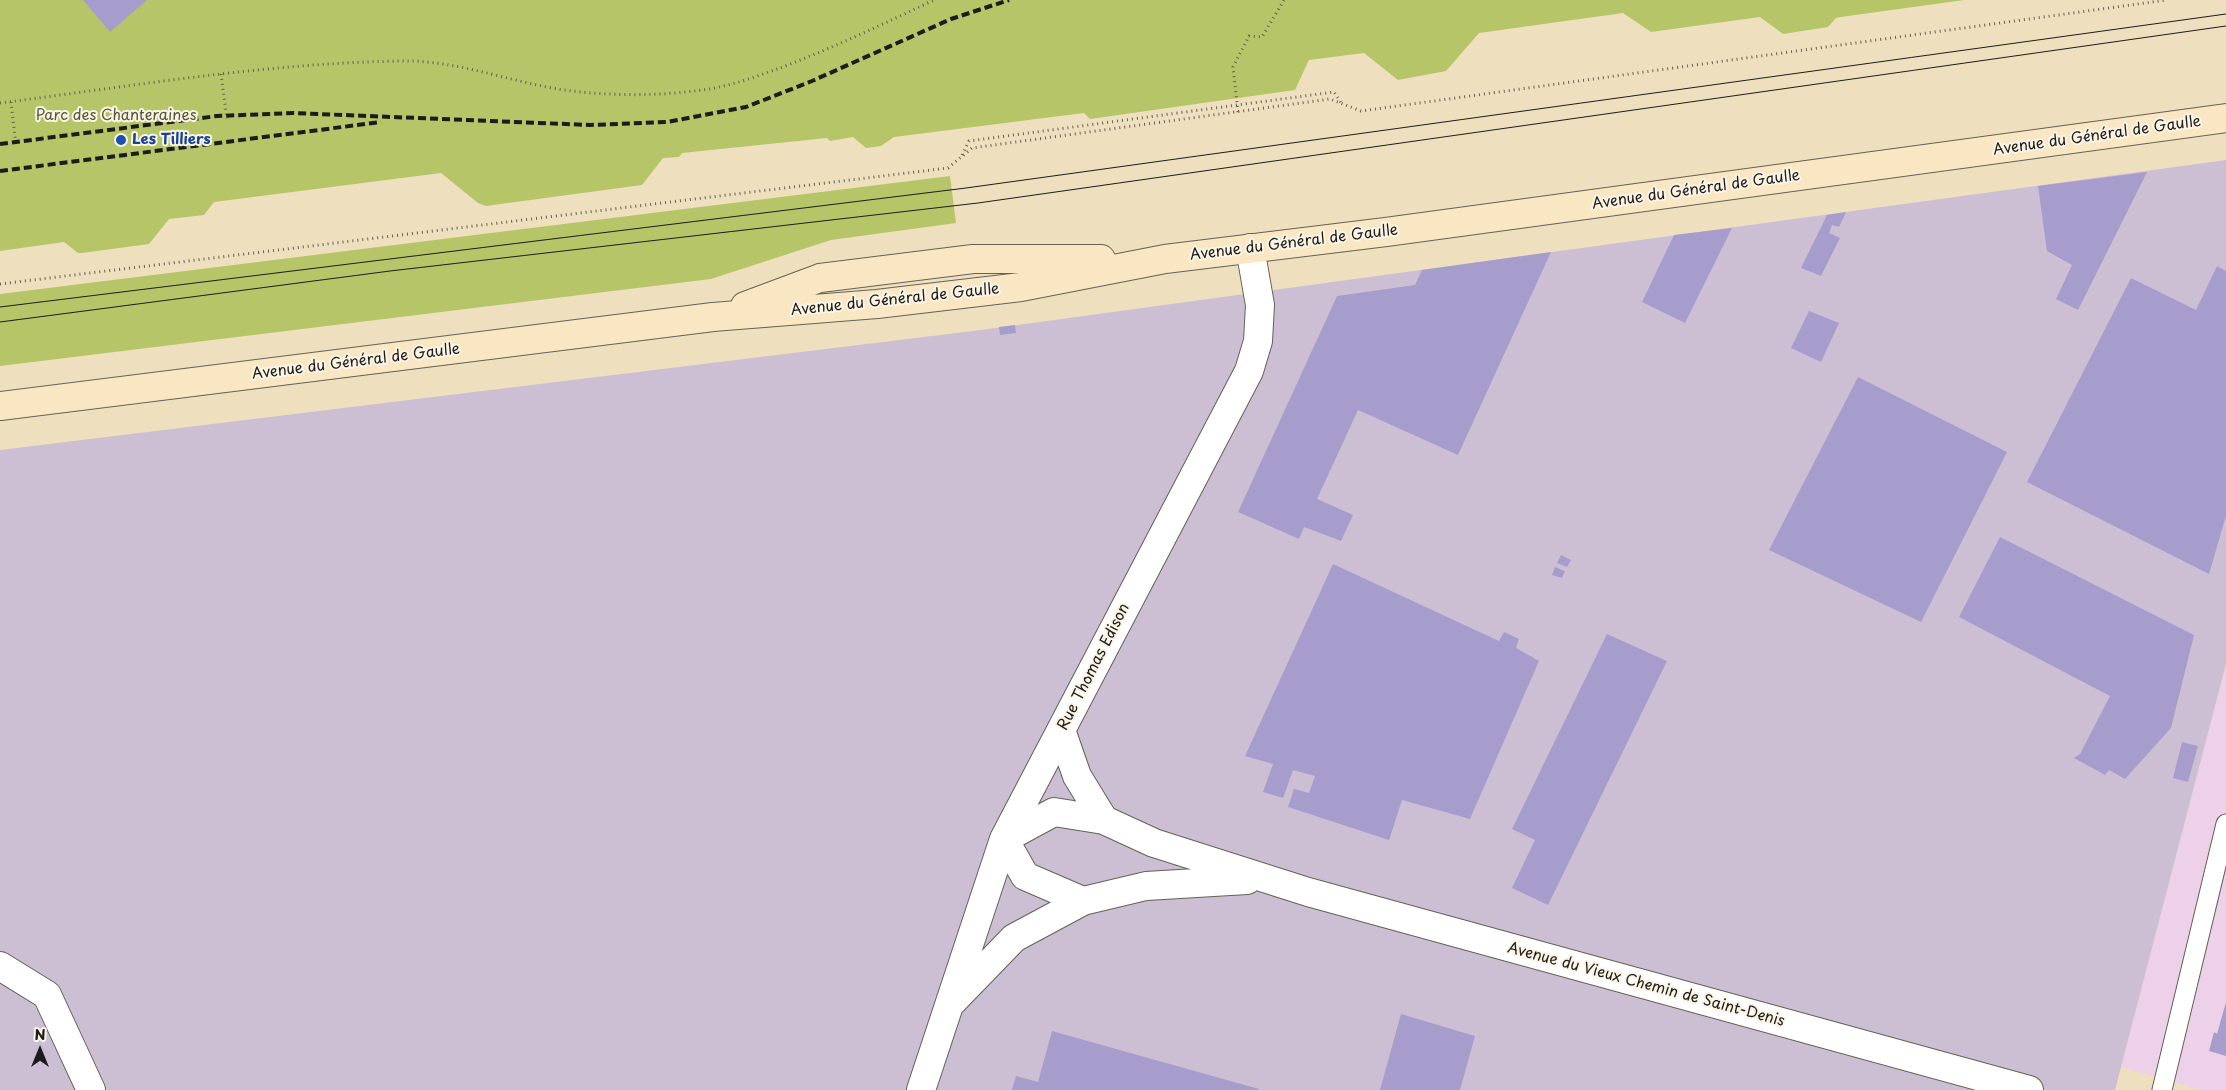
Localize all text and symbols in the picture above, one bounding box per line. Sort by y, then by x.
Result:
park label: Parc des Chanteraines [35,107,197,125]
street label: Avenue du Général de Gaulle [1992,113,2202,159]
place label: Les Tilliers [132,131,211,149]
marker: Les Tilliers [114,133,128,147]
street label: Avenue du Général de Gaulle [1591,167,1801,213]
street label: Avenue du Général de Gaulle [1189,221,1399,265]
street label: Avenue du Général de Gaulle [790,280,1000,320]
street label: Avenue du Général de Gaulle [251,340,461,384]
street label: Rue Thomas Edison [1054,601,1134,733]
street label: Avenue du Vieux Chemin de Saint-Denis [1505,939,1787,1031]
text: N [34,1024,46,1045]
north arrow [15,1025,65,1075]

